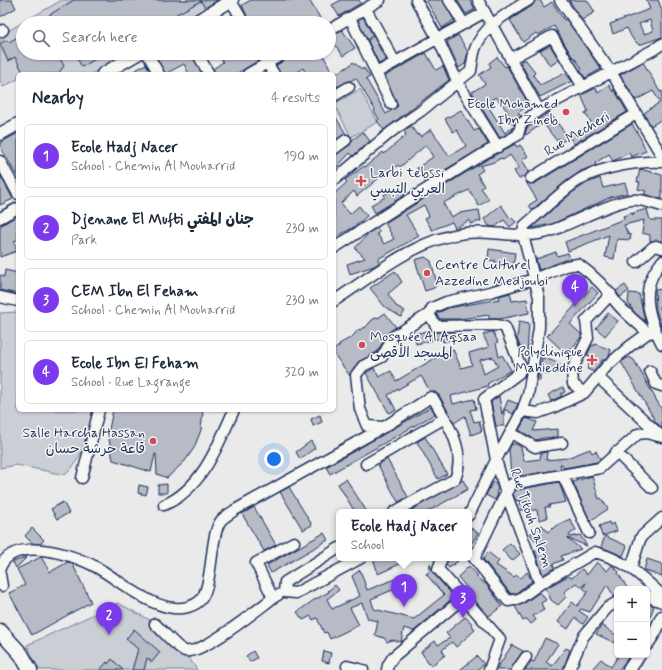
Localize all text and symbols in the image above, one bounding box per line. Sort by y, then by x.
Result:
search box [16,16,336,60]
icon: search [30,27,52,49]
text: Search here [62,28,138,48]
text: Nearby [32,87,84,109]
text: 4 results [271,90,320,107]
place label: Ecole Mohamed Ibn Zineb [467,95,558,129]
marker: Ecole Mohamed Ibn Zineb [561,107,571,117]
street label: Rue Mecheri [541,108,613,160]
text: Ecole Hadj Nacer [71,138,178,158]
text: 1 [43,148,49,165]
text: 190 m [284,148,319,165]
text: School · Chemin Al Mouharrid [71,158,235,175]
place label: Larbi tebssi العربي التبسي [370,164,445,201]
marker: Larbi tebssi العربي التبسي [355,175,367,187]
text: Djenane El Mufti جنان المفتي [71,210,254,230]
text: 2 [43,220,49,237]
text: 230 m [285,220,319,237]
text: Park [71,232,97,249]
place label: Centre Culturel Azzedine Medjoubi [435,256,548,290]
marker: Centre Culturel Azzedine Medjoubi [422,268,432,278]
pin: 4 [562,274,588,307]
text: CEM Ibn El Feham [71,282,198,302]
text: 3 [43,292,49,309]
text: 230 m [285,292,319,309]
text: School · Chemin Al Mouharrid [71,302,235,319]
place label: Mosquée Al Aqsaa المسجد الأقصى [370,328,477,362]
marker: Mosquée Al Aqsaa المسجد الأقصى [357,340,367,350]
place label: Polyclinique Mahieddine [515,343,583,377]
text: Ecole Ibn El Feham [71,354,199,374]
marker: Polyclinique Mahieddine [586,354,598,366]
text: 4 [42,364,50,381]
text: 320 m [285,364,319,381]
text: School · Rue Lagrange [71,374,191,391]
place label: Salle Harcha Hassan قاعة حرشة حسان [22,424,145,458]
marker: Salle Harcha Hassan قاعة حرشة حسان [148,436,158,446]
your location [264,449,284,469]
street label: Rue Titouh Salem [506,466,556,570]
popup [336,509,472,561]
text: Ecole Hadj Nacer [351,517,457,537]
text: School [351,537,384,554]
pin: 1 [391,574,417,607]
pin: 3 [450,585,476,618]
map controls [614,586,650,658]
button: + [614,586,650,622]
pin: 2 [96,602,122,635]
button: − [614,622,650,658]

